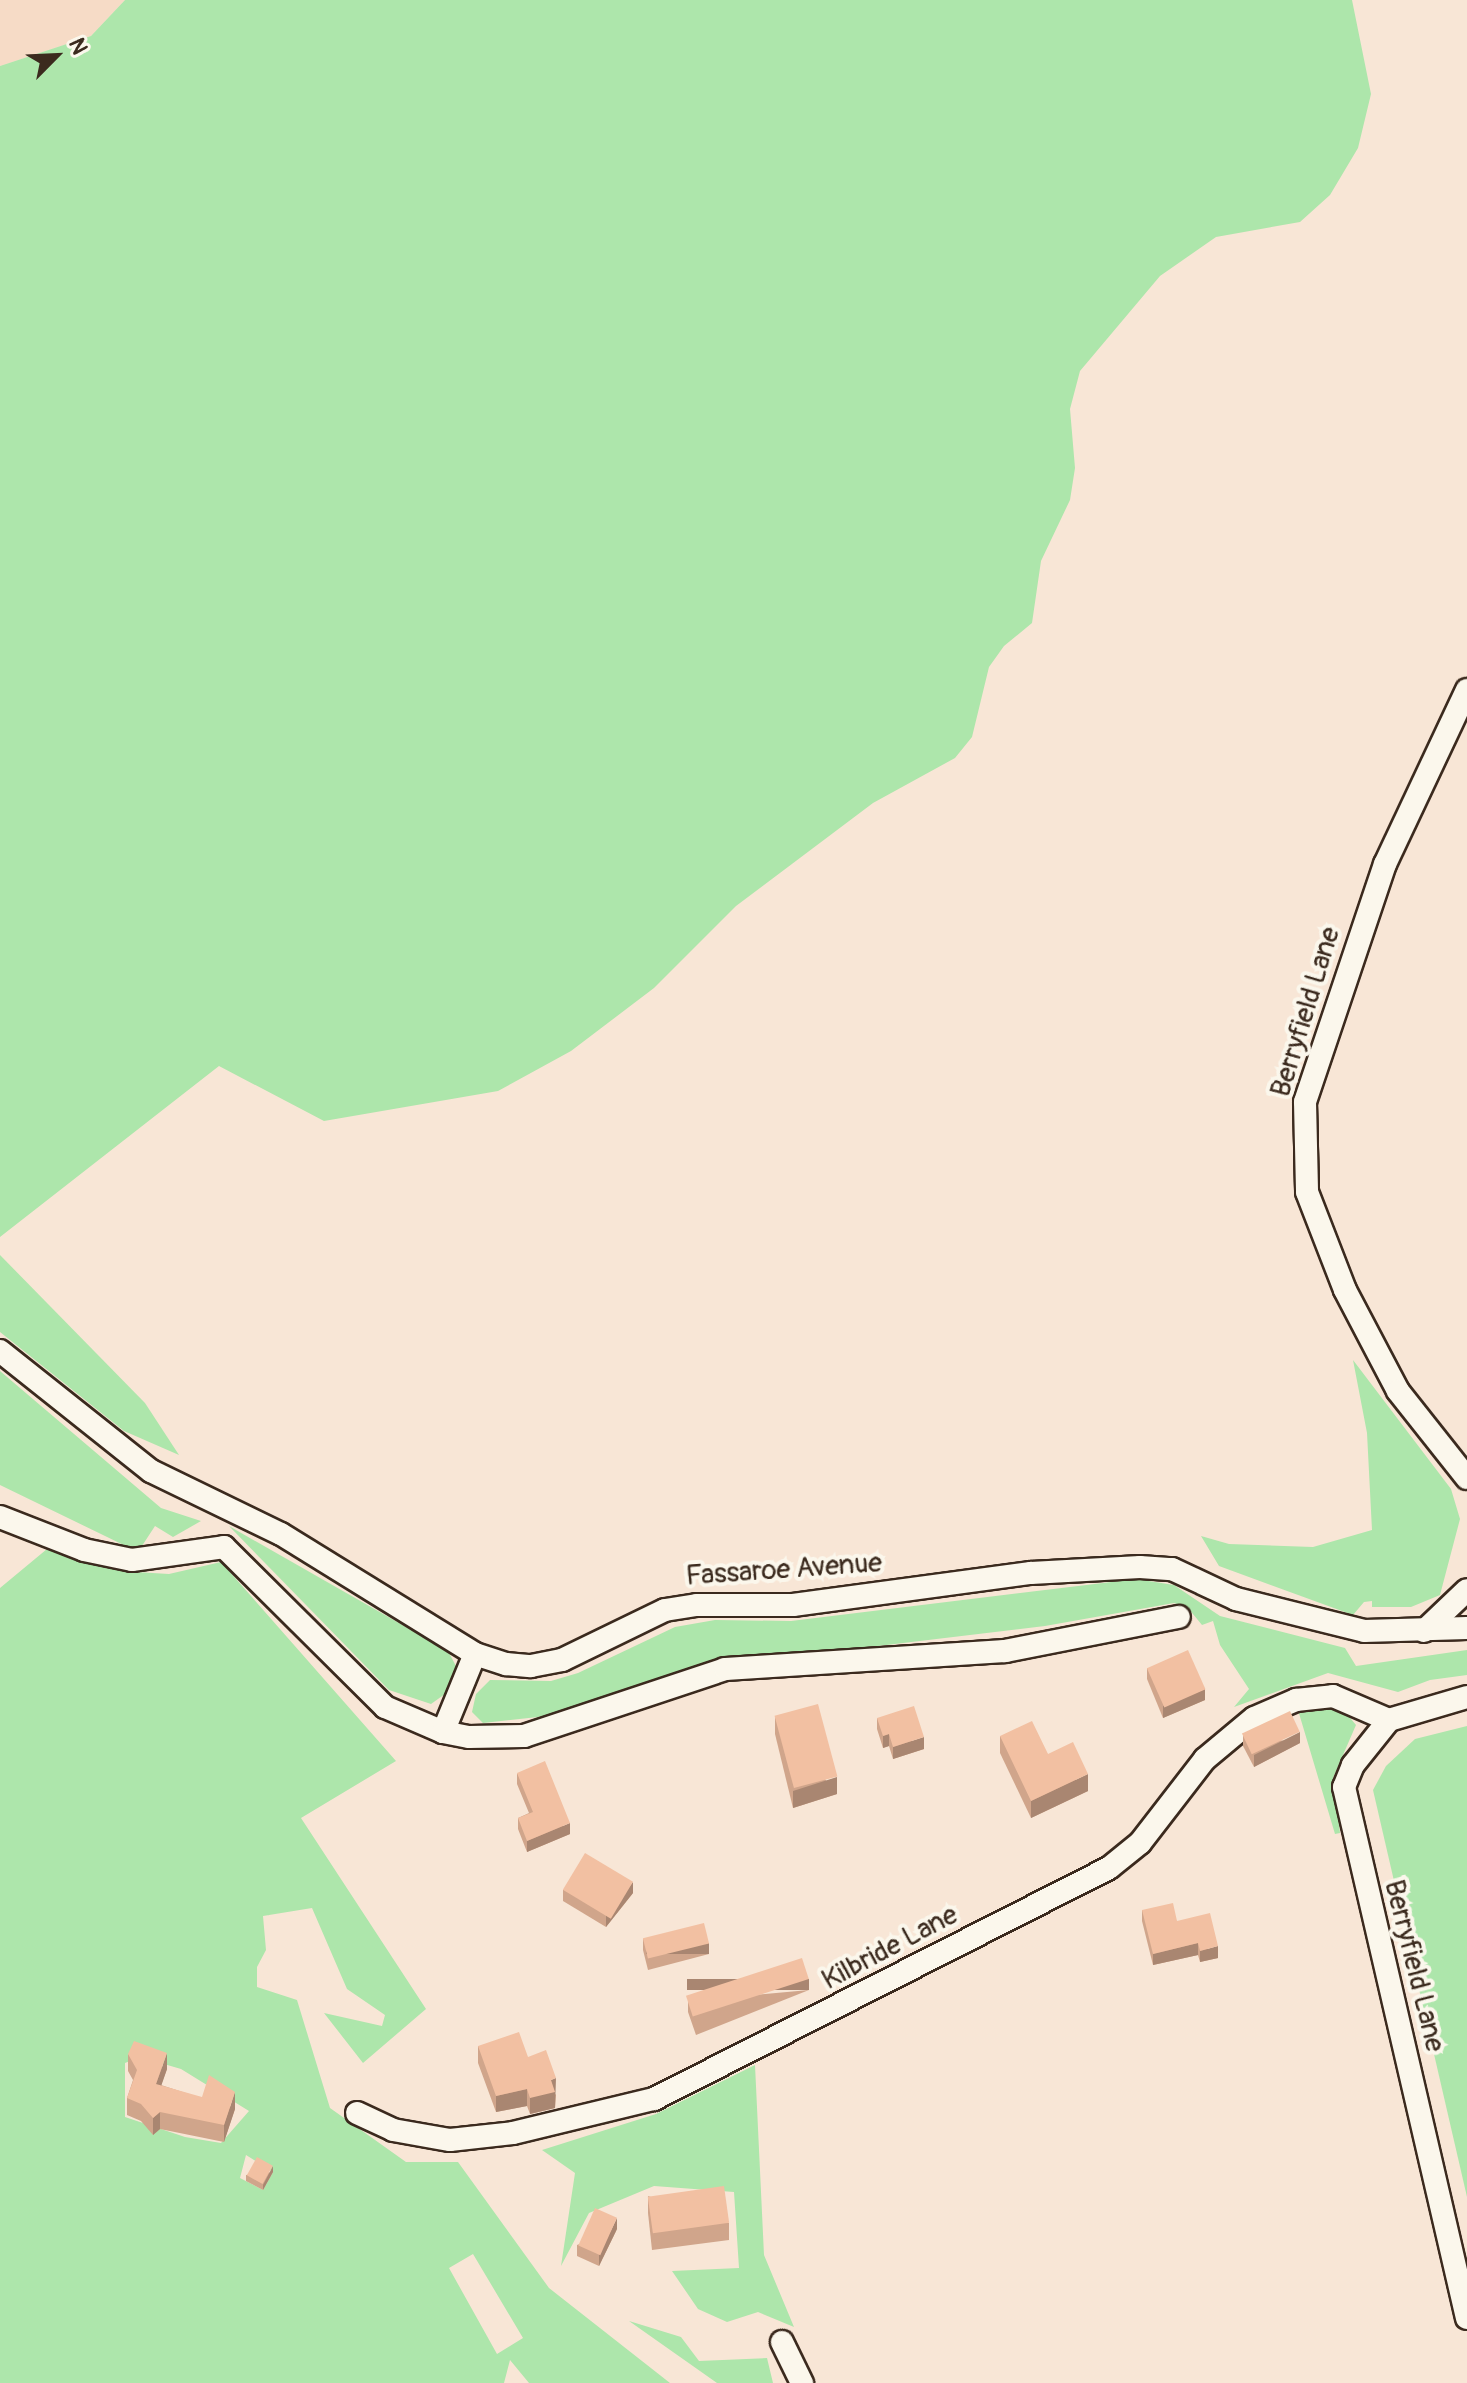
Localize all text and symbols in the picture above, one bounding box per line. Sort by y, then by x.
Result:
north arrow [16,16,96,96]
text: N [62,34,94,59]
street label: Berryfield Lane [1264,923,1348,1101]
street label: Fassaroe Avenue [685,1546,883,1594]
street label: Berryfield Lane [1376,1877,1452,2055]
street label: Kilbride Lane [816,1898,964,1998]

